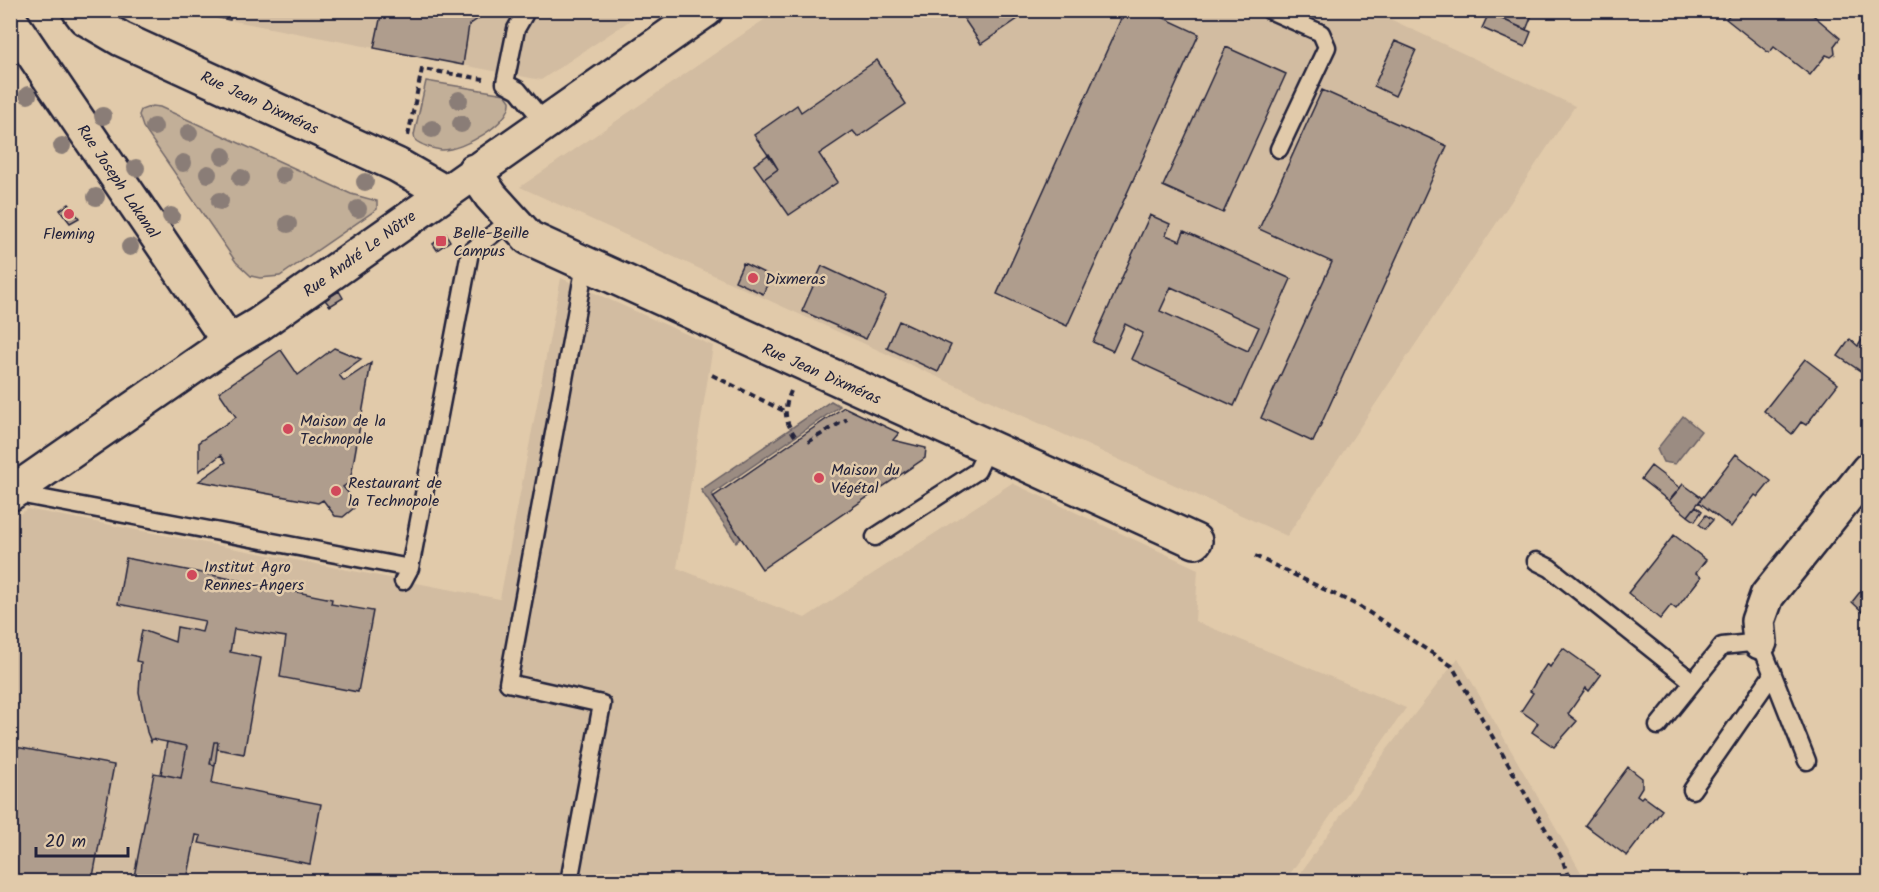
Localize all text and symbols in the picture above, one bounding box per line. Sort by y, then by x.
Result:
street label: Rue Jean Dixméras [196,65,323,142]
street label: Rue Joseph Lakanal [70,120,165,244]
street label: Rue André Le Nôtre [298,205,422,304]
marker: Fleming [62,207,76,221]
place label: Belle-Beille Campus [453,221,529,264]
place label: Fleming [43,222,95,247]
marker: Belle-Beille Campus [434,234,448,248]
place label: Dixmeras [765,267,826,292]
marker: Dixmeras [746,271,760,285]
street label: Rue Jean Dixméras [758,337,885,412]
place label: Maison de la Technopole [300,409,386,452]
marker: Maison de la Technopole [281,422,295,436]
place label: Maison du Végétal [831,458,900,501]
place label: Restaurant de la Technopole [348,471,442,514]
marker: Maison du Végétal [812,471,826,485]
marker: Restaurant de la Technopole [329,484,343,498]
place label: Institut Agro Rennes-Angers [204,555,304,598]
marker: Institut Agro Rennes-Angers [185,568,199,582]
scale bar [36,820,128,858]
text: 20 m [45,828,86,857]

